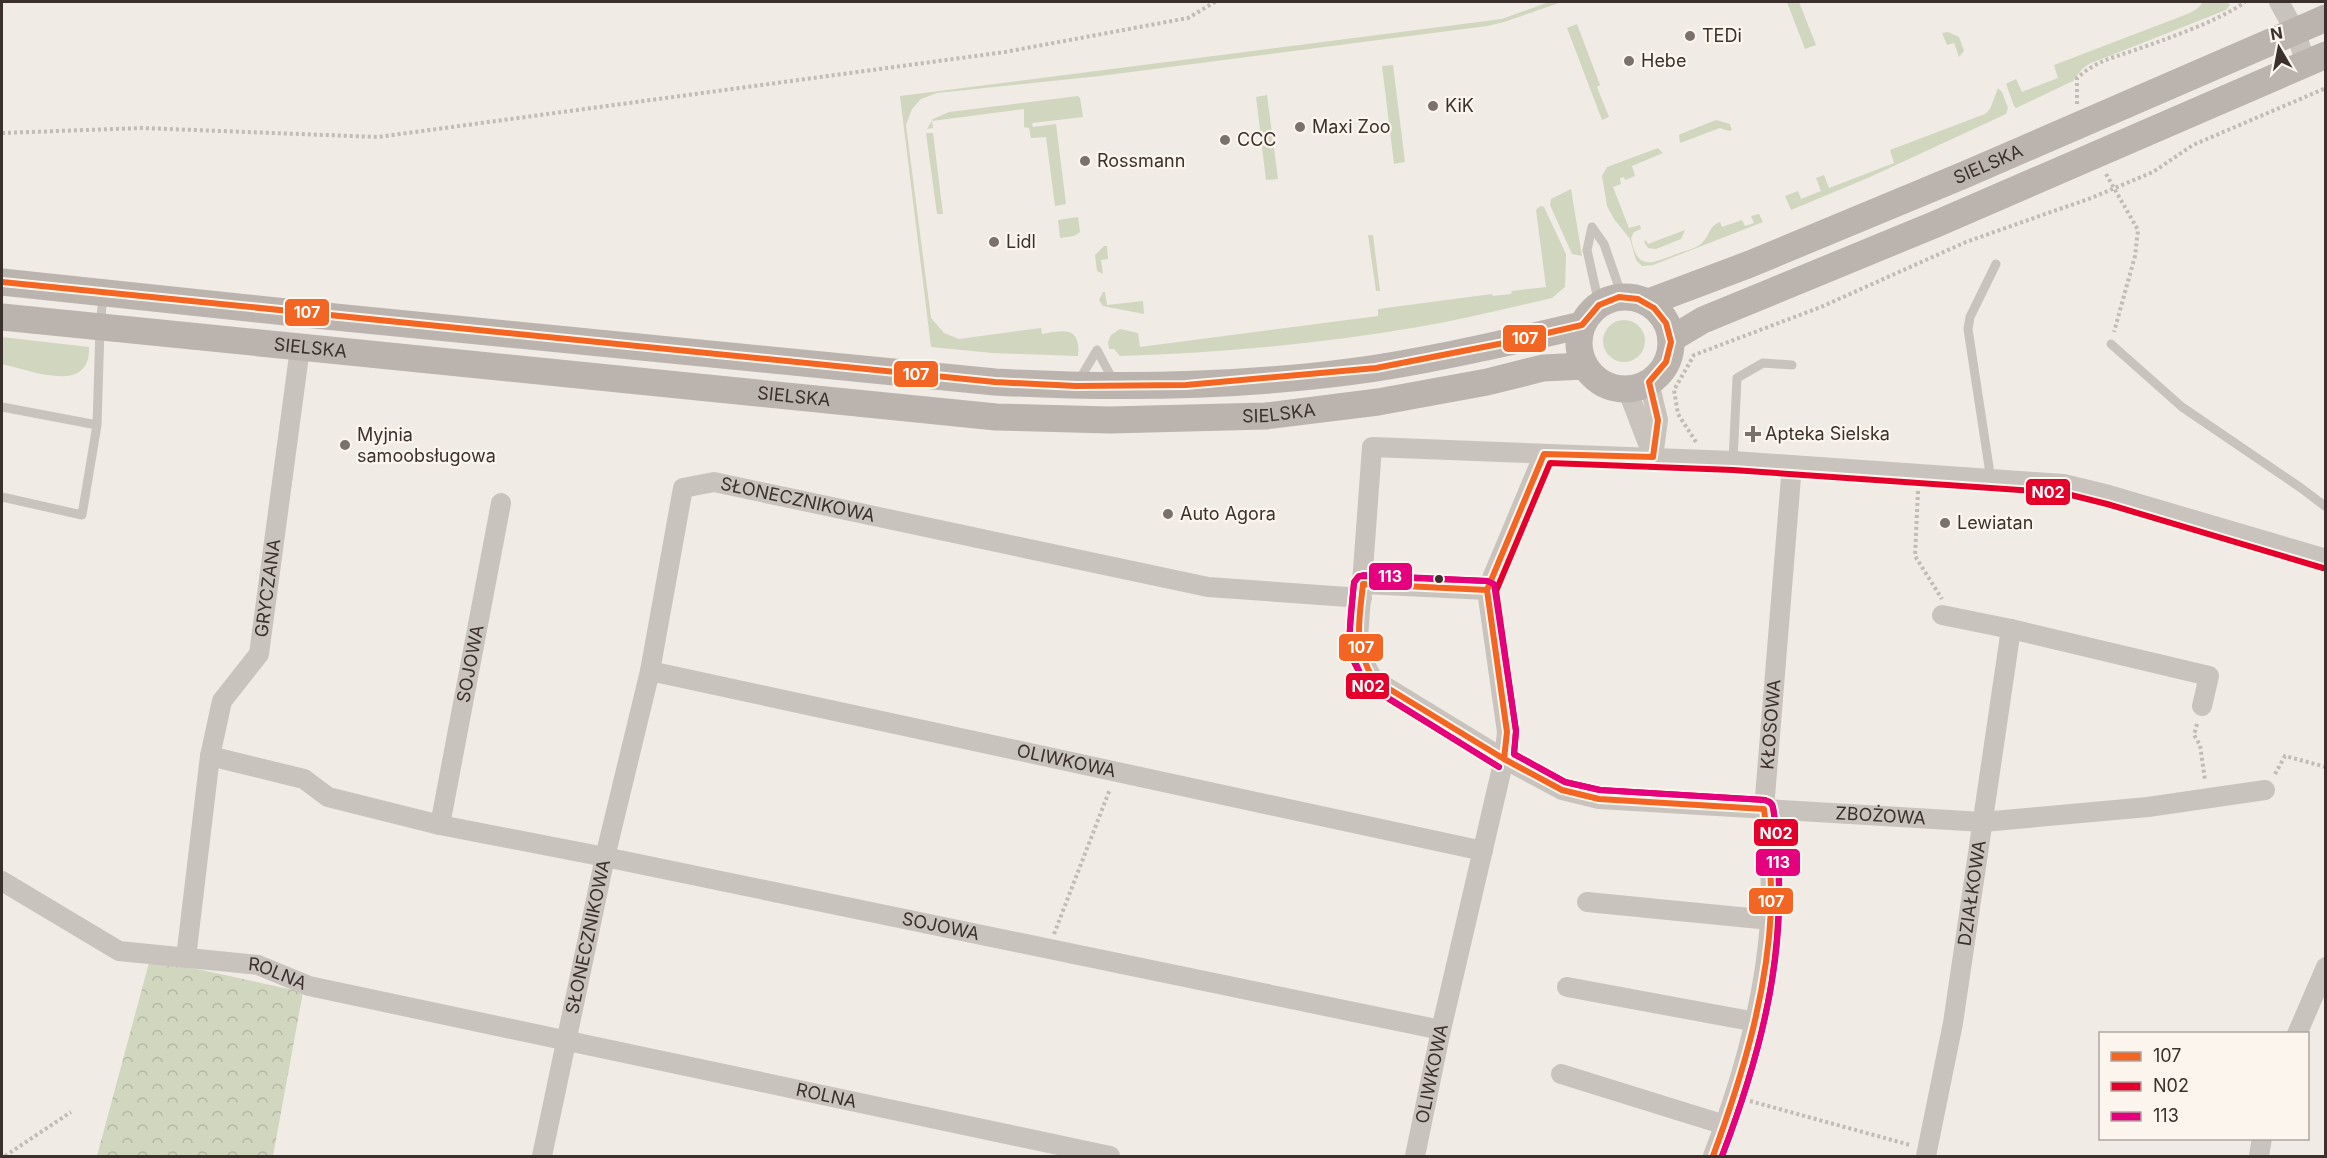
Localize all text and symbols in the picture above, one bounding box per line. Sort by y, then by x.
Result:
north arrow [2249,18,2309,78]
text: N [2269,22,2284,44]
place label: TEDi [1702,25,1742,46]
marker: TEDi [1683,29,1697,43]
place label: Hebe [1641,50,1686,71]
marker: Hebe [1622,54,1636,68]
place label: KiK [1445,95,1474,116]
marker: KiK [1426,99,1440,113]
place label: Maxi Zoo [1312,116,1391,137]
marker: Maxi Zoo [1293,120,1307,134]
place label: CCC [1237,129,1276,150]
marker: CCC [1218,133,1232,147]
street label: SIELSKA [1950,140,2026,188]
place label: Rossmann [1097,150,1185,171]
marker: Rossmann [1078,154,1092,168]
place label: Lidl [1006,231,1036,252]
marker: Lidl [987,235,1001,249]
line badge: 107 [284,298,330,327]
text: 107 [294,302,320,322]
line badge: 107 [1502,324,1547,353]
text: 107 [1512,328,1538,348]
street label: SIELSKA [273,333,348,362]
line badge: 107 [893,360,939,388]
text: 107 [903,364,929,384]
street label: SIELSKA [756,382,832,410]
street label: SIELSKA [1242,399,1316,427]
place label: Apteka Sielska [1765,423,1890,444]
place label: Myjnia samoobsługowa [357,424,496,466]
marker: Apteka Sielska [1746,427,1760,441]
marker: Myjnia samoobsługowa [338,438,352,452]
street label: SŁONECZNIKOWA [719,473,877,526]
line badge: N02 [2025,478,2071,506]
text: N02 [2031,482,2065,502]
place label: Auto Agora [1180,503,1276,524]
marker: Auto Agora [1161,507,1175,521]
place label: Lewiatan [1957,512,2033,533]
marker: Lewiatan [1938,516,1952,530]
street label: GRYCZANA [250,538,284,639]
line badge: 113 [1368,562,1413,591]
text: 113 [1378,566,1402,586]
unlabelled marker [1433,573,1445,585]
street label: SOJOWA [452,623,488,704]
line badge: 107 [1338,633,1384,662]
text: 107 [1348,637,1374,657]
line badge: N02 [1345,672,1390,700]
text: N02 [1351,676,1385,696]
street label: KŁOSOWA [1756,678,1785,770]
street label: OLIWKOWA [1015,740,1118,781]
street label: ZBOŻOWA [1835,802,1926,829]
line badge: N02 [1753,818,1799,847]
text: N02 [1759,823,1793,843]
street label: DZIAŁKOWA [1953,839,1990,947]
line badge: 113 [1755,848,1801,877]
text: 113 [1766,852,1790,872]
street label: SŁONECZNIKOWA [561,858,614,1016]
line badge: 107 [1748,887,1794,915]
text: 107 [1758,891,1784,911]
street label: SOJOWA [900,908,981,944]
street label: ROLNA [247,953,310,994]
street label: OLIWKOWA [1411,1022,1452,1125]
legend [2099,1032,2309,1140]
text: 107 [2153,1045,2182,1066]
text: N02 [2153,1075,2189,1096]
street label: ROLNA [794,1079,859,1112]
text: 113 [2153,1105,2179,1126]

